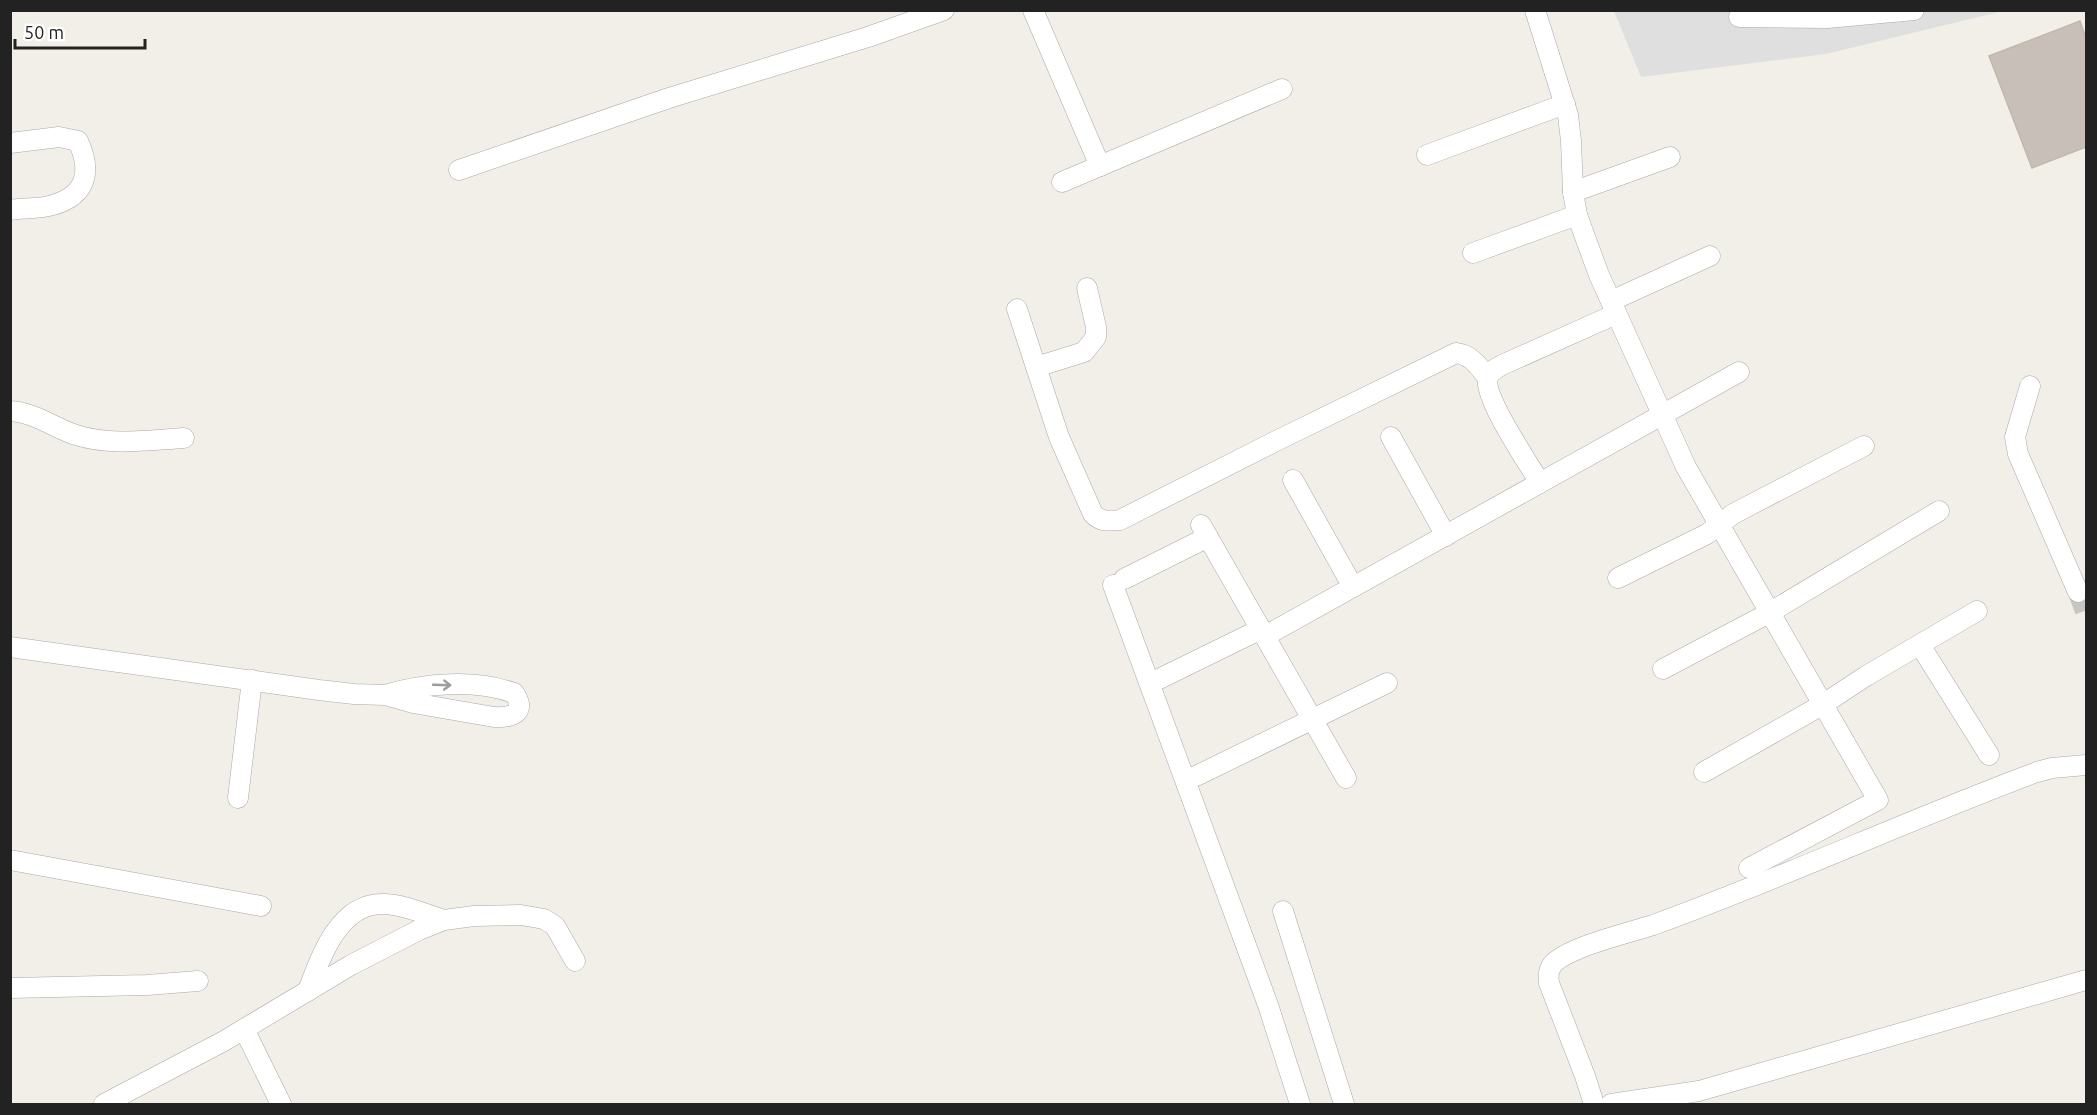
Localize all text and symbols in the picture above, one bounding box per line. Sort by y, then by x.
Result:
scale bar [15,12,146,50]
text: 50 m [24,22,64,42]
one-way arrow [432,679,452,690]

